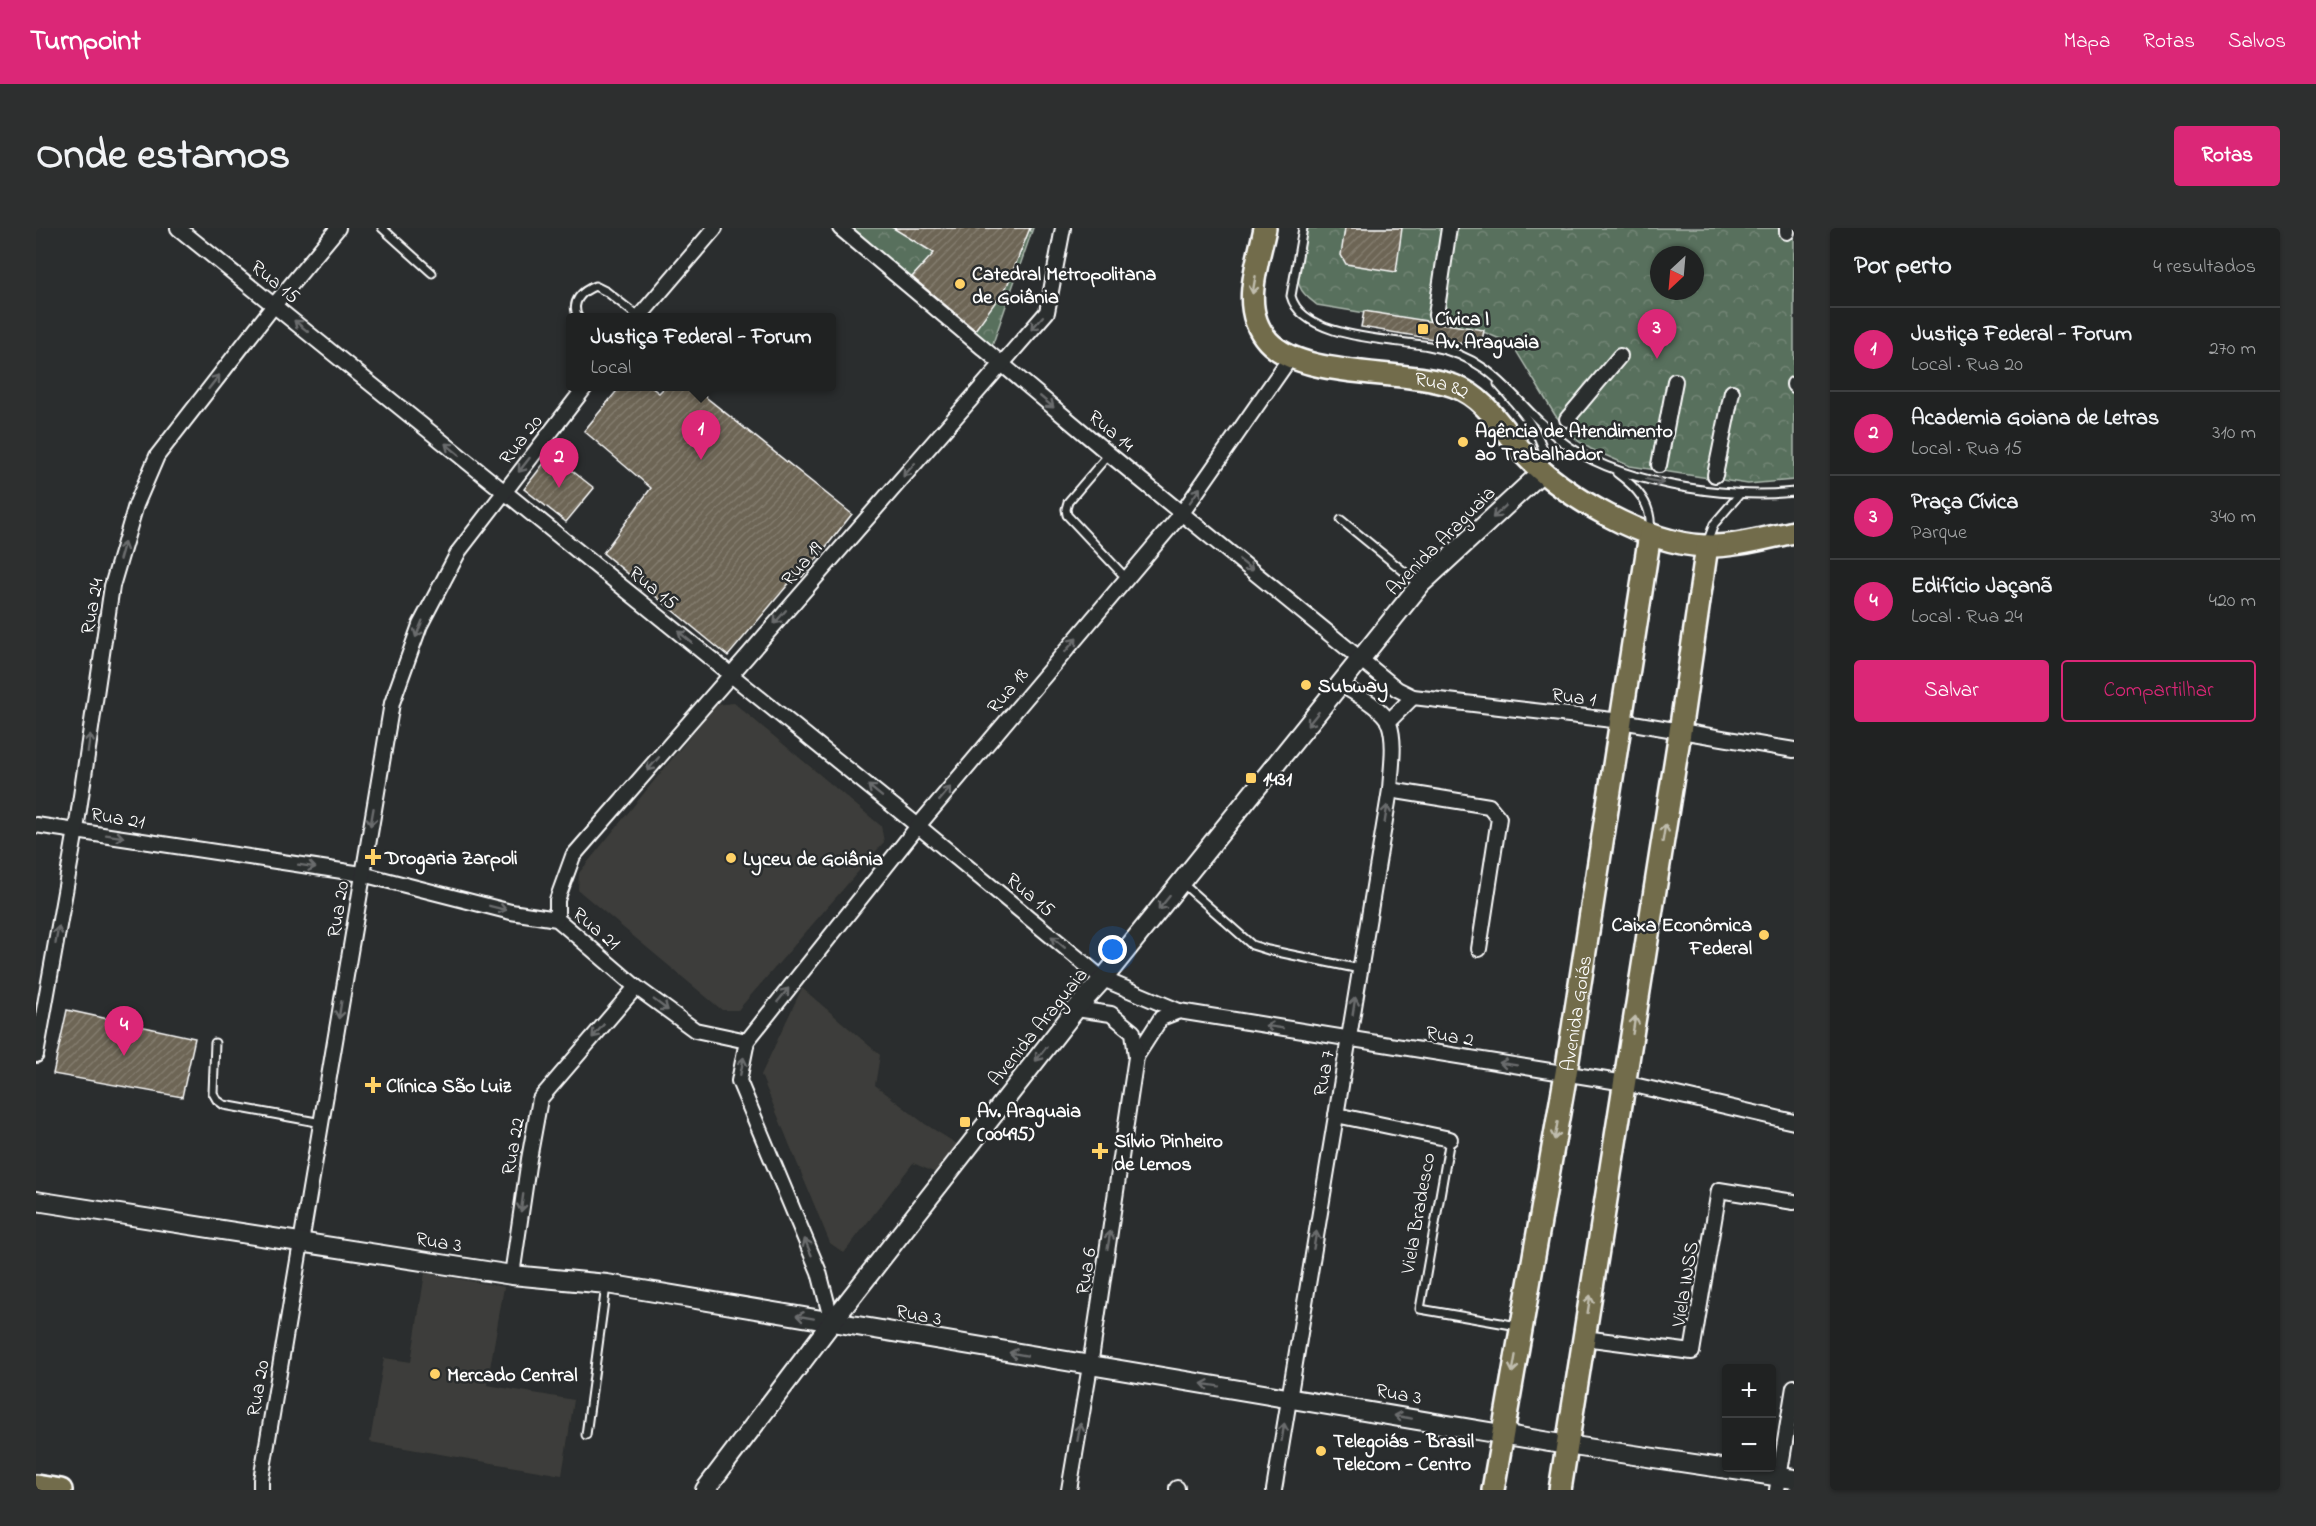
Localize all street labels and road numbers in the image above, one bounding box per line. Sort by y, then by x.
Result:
street label: Rua 15 [244,254,305,312]
street label: Rua 82 [1413,366,1474,408]
street label: Rua 14 [1081,404,1140,460]
street label: Rua 20 [493,409,551,472]
street label: Avenida Araguaia [1380,480,1504,604]
street label: Rua 19 [775,536,830,593]
street label: Rua 15 [622,560,683,618]
street label: Rua 24 [74,576,113,637]
street label: Rua 18 [981,662,1037,721]
street label: Rua 1 [1550,681,1598,716]
street label: Rua 21 [88,801,147,838]
street label: Rua 15 [999,867,1060,925]
street label: Rua 20 [321,879,358,940]
street label: Rua 21 [565,901,626,959]
street label: Avenida Goiás [1554,953,1601,1074]
street label: Avenida Araguaia [982,962,1097,1094]
street label: Rua 2 [1424,1019,1476,1056]
street label: Rua 7 [1307,1048,1344,1099]
street label: Rua 22 [495,1115,534,1178]
street label: Viela Bradesco [1394,1151,1444,1277]
street label: Rua 3 [413,1226,464,1261]
street label: Viela INSS [1665,1239,1708,1330]
street label: Rua 6 [1069,1246,1106,1297]
street label: Rua 3 [893,1298,944,1335]
street label: Rua 20 [240,1358,279,1419]
street label: Rua 3 [1373,1377,1424,1414]

